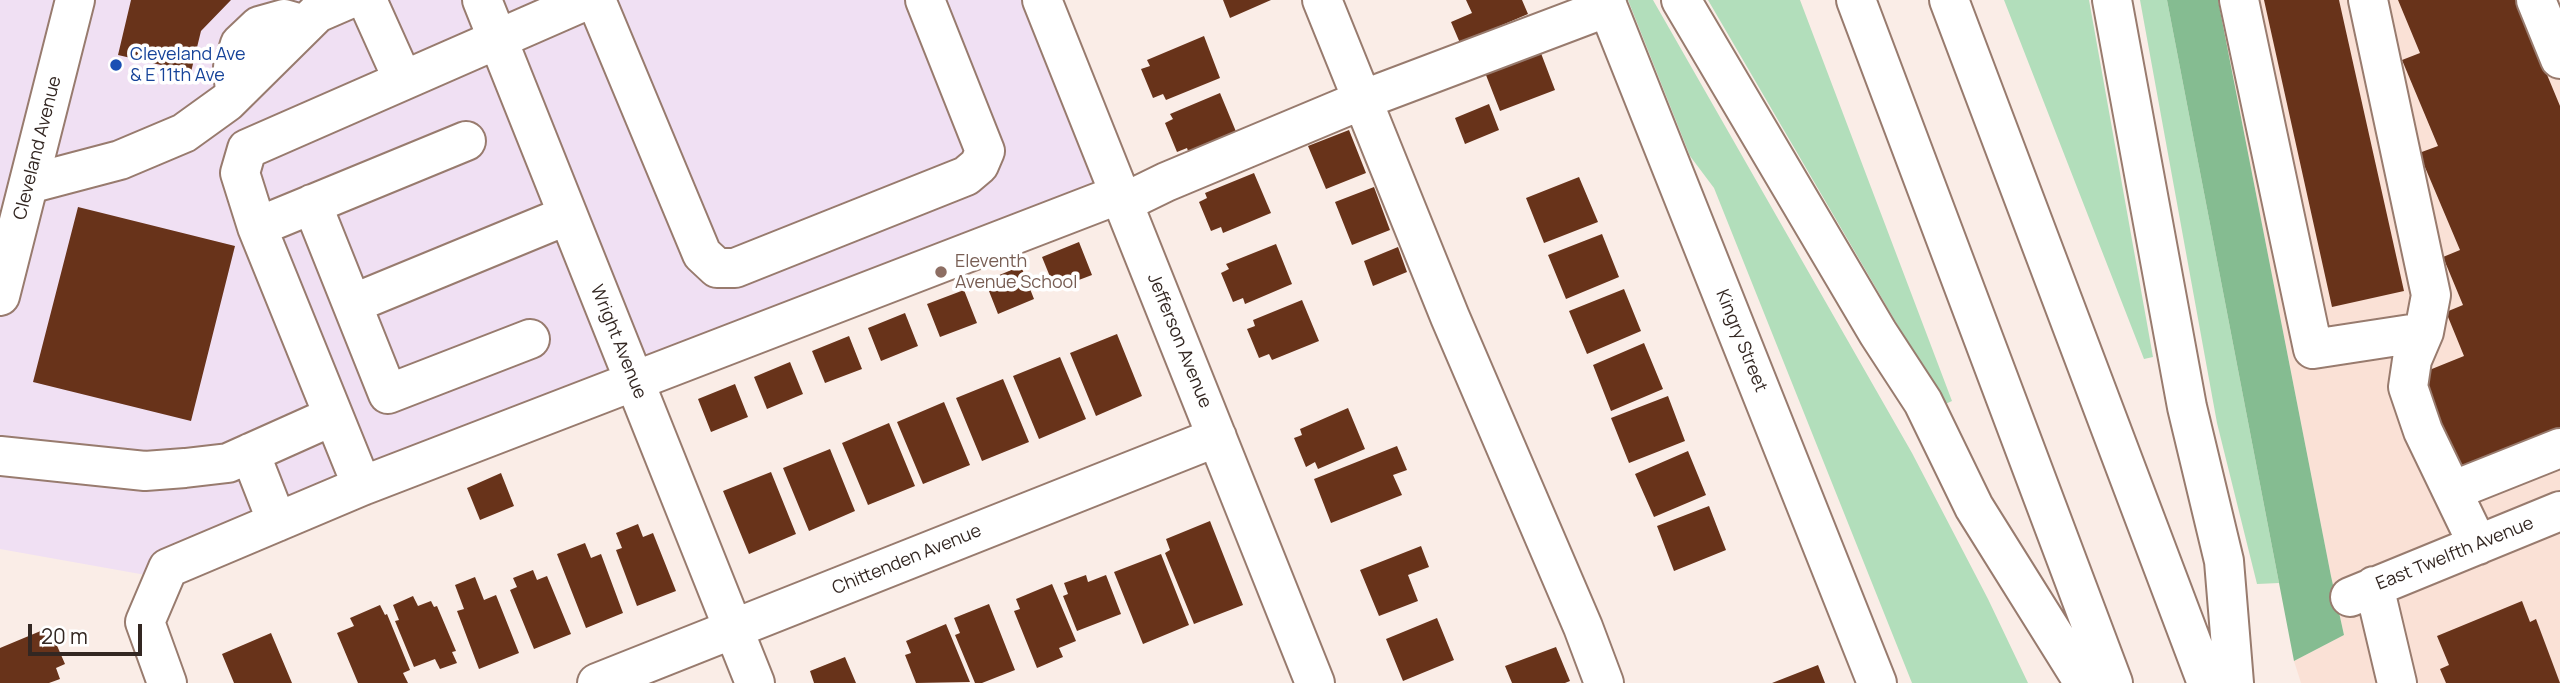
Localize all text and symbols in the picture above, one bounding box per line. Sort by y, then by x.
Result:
place label: Cleveland Ave & E 11th Ave [130,44,246,86]
marker: Cleveland Ave & E 11th Ave [108,57,124,73]
street label: Cleveland Avenue [10,74,66,222]
place label: Eleventh Avenue School [955,251,1077,294]
marker: Eleventh Avenue School [933,264,949,280]
street label: Jefferson Avenue [1142,271,1216,411]
street label: Wright Avenue [585,282,651,402]
street label: Kingry Street [1711,287,1771,395]
street label: East Twelfth Avenue [2373,513,2537,595]
street label: Chittenden Avenue [829,520,985,600]
scale bar [32,610,145,654]
text: 20 m [41,622,88,650]

